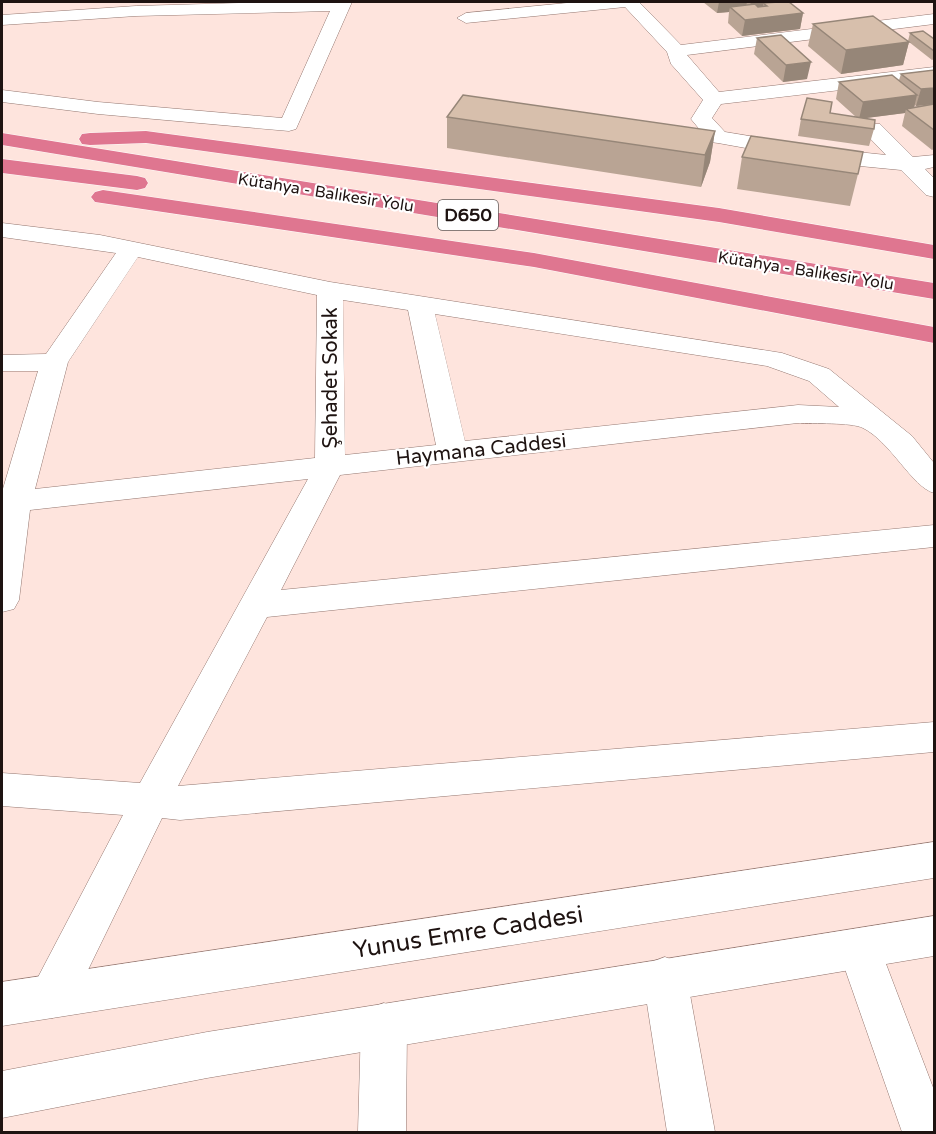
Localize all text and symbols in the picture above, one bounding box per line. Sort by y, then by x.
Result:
street label: Kütahya - Balıkesir Yolu [237,169,415,217]
road number: D650 [438,200,498,230]
street label: Kütahya - Balıkesir Yolu [717,247,895,295]
street label: Şehadet Sokak [319,307,343,449]
street label: Haymana Caddesi [395,429,568,471]
street label: Yunus Emre Caddesi [351,900,585,965]

